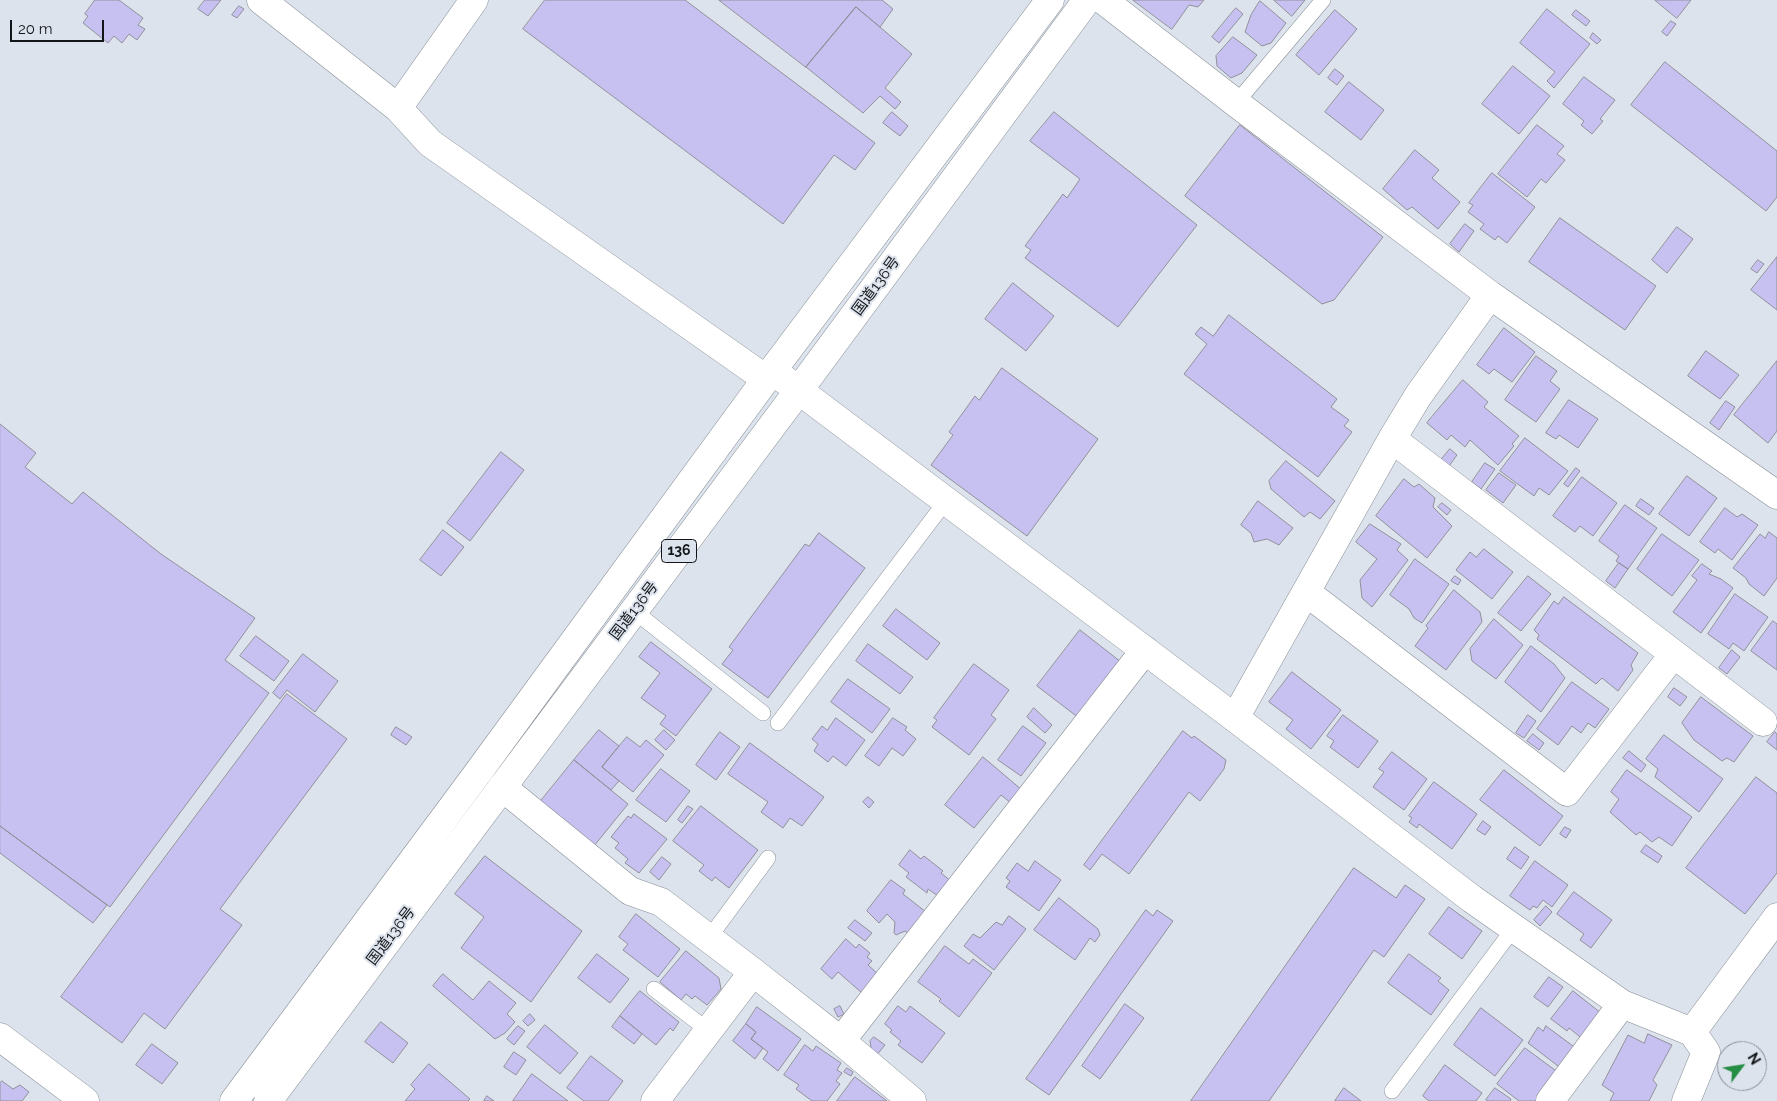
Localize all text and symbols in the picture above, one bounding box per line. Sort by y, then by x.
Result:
scale bar [12,10,106,42]
text: 20 m [18,20,53,38]
street label: 国道136号 [849,253,903,319]
road number: 136 [662,540,696,562]
street label: 国道136号 [606,578,662,644]
street label: 国道136号 [363,903,419,969]
north arrow [1717,1041,1767,1091]
text: N [1744,1050,1764,1067]

